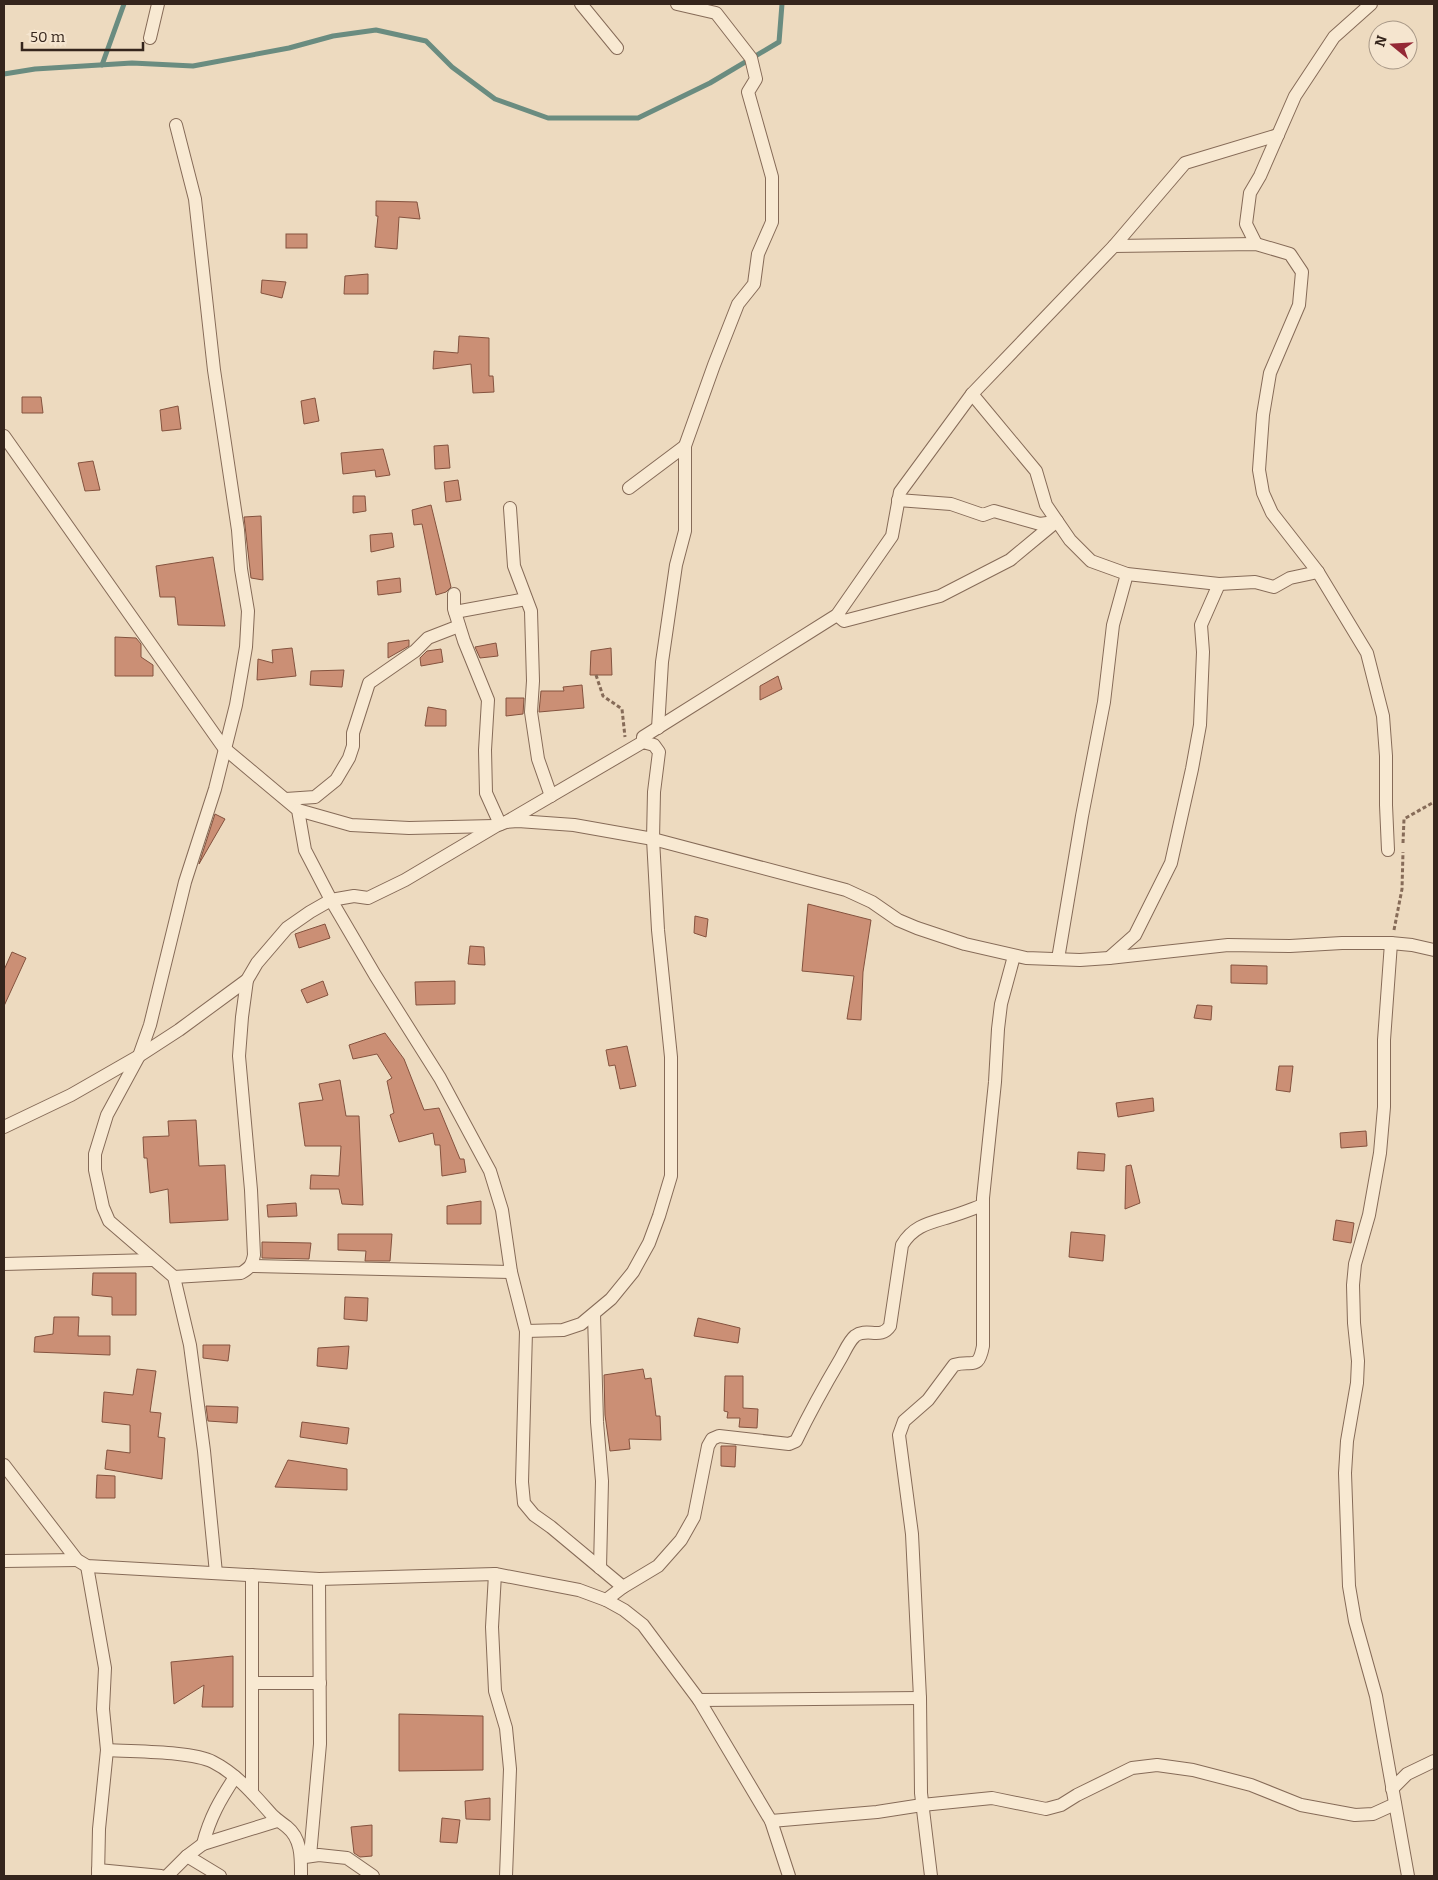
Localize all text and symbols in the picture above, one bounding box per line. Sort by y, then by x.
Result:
scale bar [22,20,144,52]
north arrow [1368,20,1418,70]
text: 50 m [30,28,66,46]
text: N [1371,33,1391,49]

